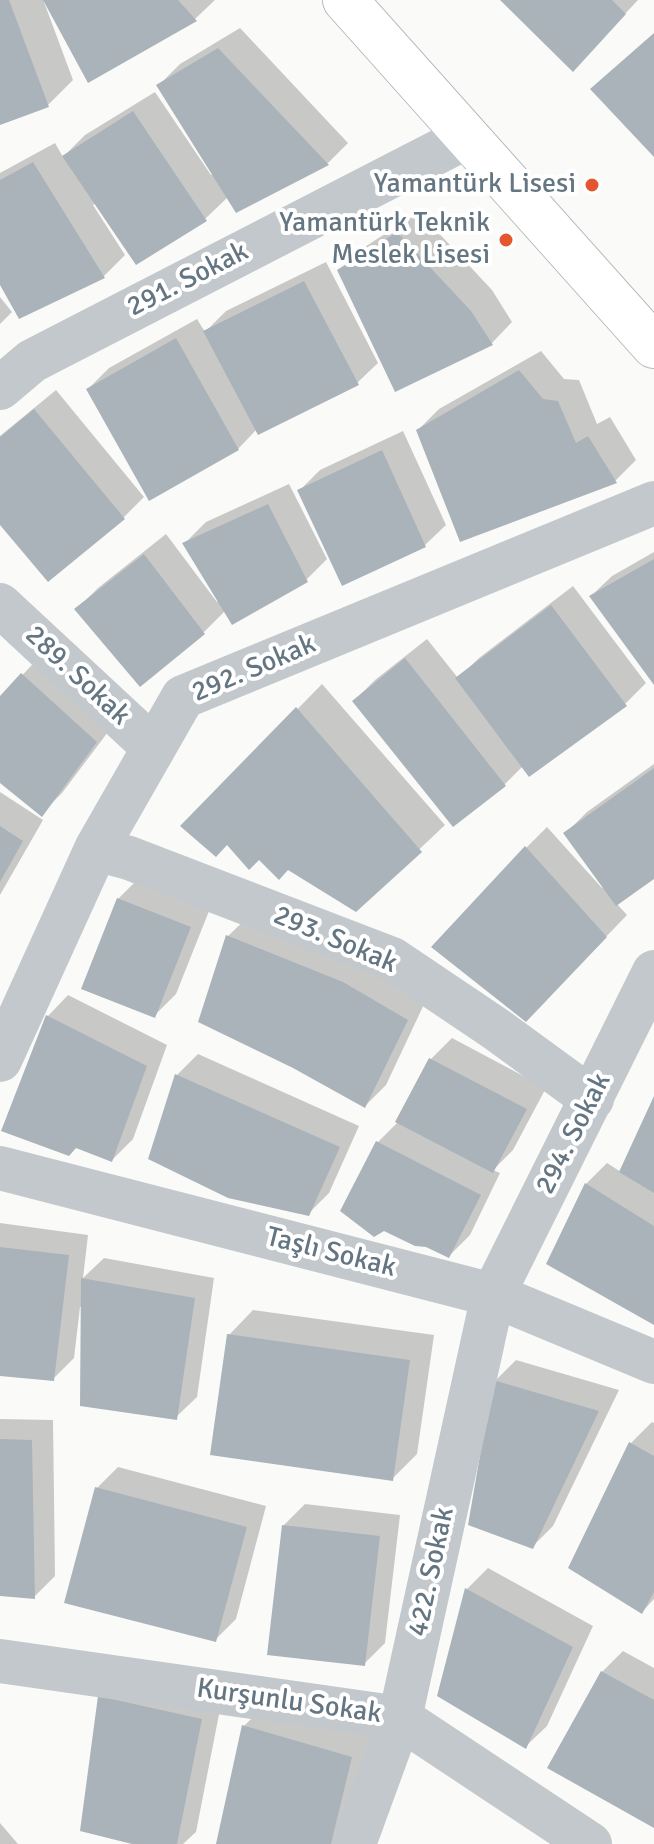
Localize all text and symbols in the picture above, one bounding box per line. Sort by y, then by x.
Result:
place label: Yamantürk Lisesi [374,168,576,202]
marker: Yamantürk Lisesi [583,176,601,194]
place label: Yamantürk Teknik Meslek Lisesi [279,207,490,273]
marker: Yamantürk Teknik Meslek Lisesi [497,231,515,249]
street label: 291. Sokak [122,235,254,325]
street label: 289. Sokak [18,619,136,733]
street label: 292. Sokak [187,628,321,710]
street label: 293. Sokak [268,899,402,981]
street label: 294. Sokak [529,1068,619,1200]
street label: Taşlı Sokak [263,1221,399,1285]
street label: 422. Sokak [402,1504,462,1640]
street label: Kurşunlu Sokak [194,1672,384,1732]

